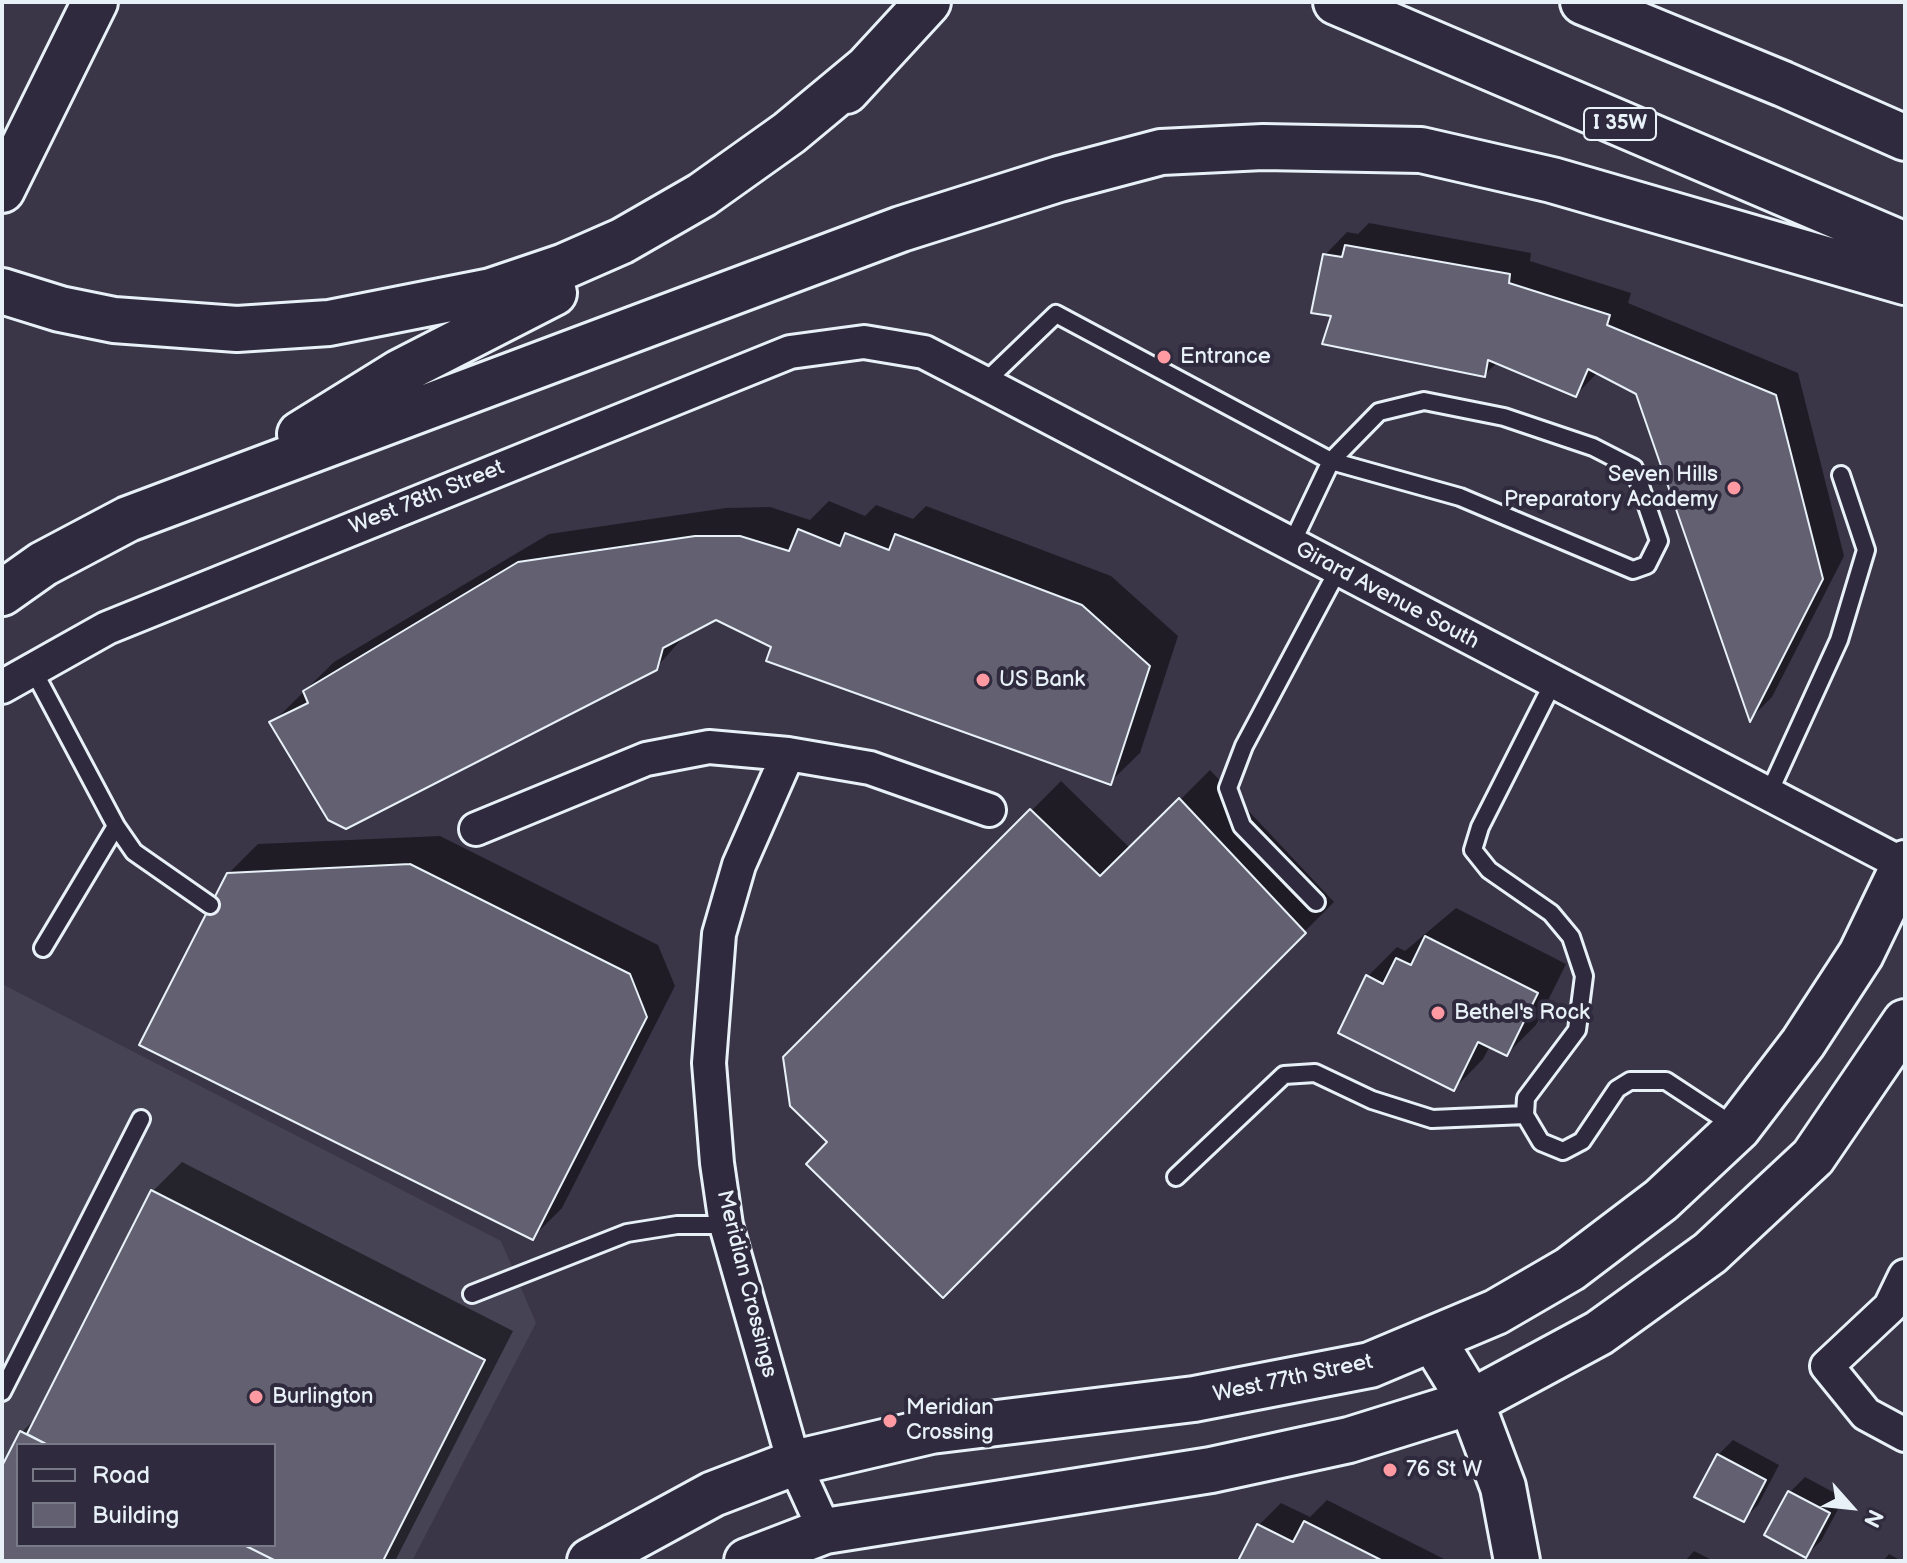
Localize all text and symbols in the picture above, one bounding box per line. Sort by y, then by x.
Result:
road number: I 35W [1584,108,1656,140]
place label: Entrance [1180,344,1271,370]
marker: Entrance [1155,348,1173,366]
street label: West 78th Street [346,455,508,541]
place label: Seven Hills Preparatory Academy [1504,462,1718,514]
marker: Seven Hills Preparatory Academy [1725,479,1743,497]
street label: Girard Avenue South [1291,536,1483,656]
place label: US Bank [999,667,1085,693]
marker: US Bank [974,671,992,689]
place label: Bethel's Rock [1454,1000,1590,1026]
marker: Bethel's Rock [1429,1004,1447,1022]
street label: Meridian Crossings [710,1188,782,1380]
street label: West 77th Street [1211,1349,1375,1409]
place label: Burlington [272,1384,373,1410]
marker: Burlington [247,1388,265,1406]
place label: Meridian Crossing [906,1395,994,1446]
marker: Meridian Crossing [881,1412,899,1430]
legend [16,1443,276,1547]
place label: 76 St W [1406,1457,1482,1483]
text: Road [92,1461,150,1490]
marker: 76 St W [1381,1461,1399,1479]
north arrow [1811,1467,1891,1547]
text: Building [92,1501,179,1530]
text: N [1857,1505,1889,1532]

